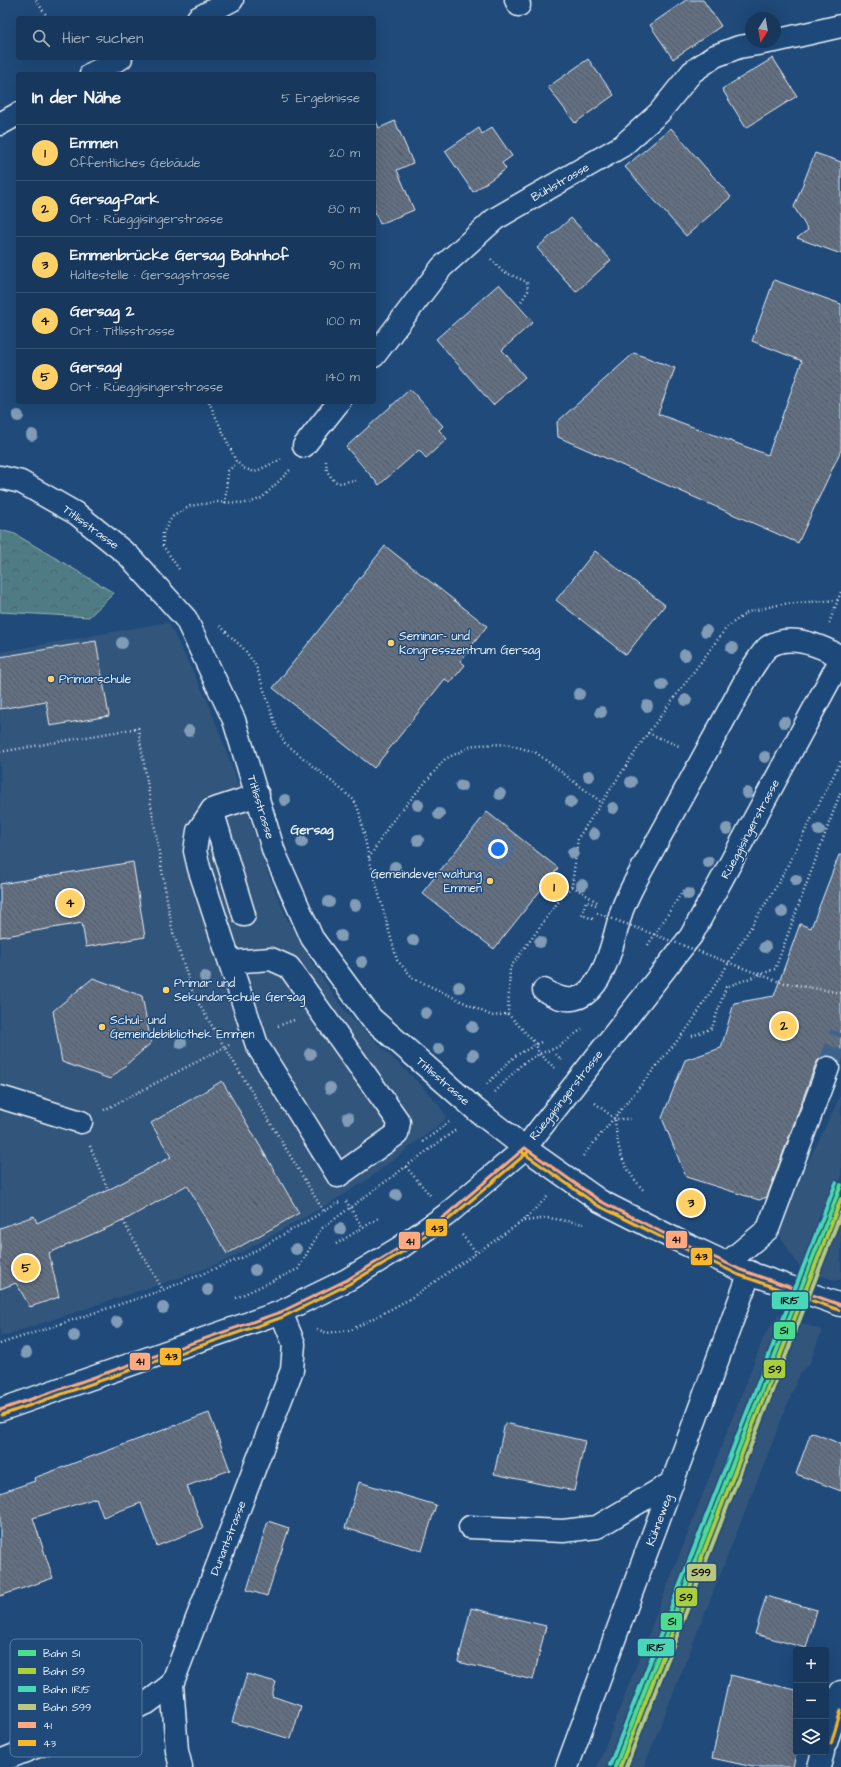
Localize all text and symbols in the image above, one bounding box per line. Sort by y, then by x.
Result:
north arrow [745,12,781,48]
search box [16,16,376,60]
icon: search [30,27,52,49]
text: Hier suchen [62,28,143,49]
text: In der Nähe [32,86,121,110]
text: 5 Ergebnisse [281,89,360,107]
text: Emmen [70,133,118,154]
text: 1 [44,144,46,162]
text: 20 m [329,144,360,162]
text: Öffentliches Gebäude [70,154,201,172]
street label: Bühlstrasse [528,159,593,206]
text: Gersag-Park [70,189,159,210]
text: 2 [41,200,49,218]
text: 80 m [328,200,360,218]
text: Ort · Rüeggisingerstrasse [70,210,223,228]
text: Emmenbrücke Gersag Bahnhof [70,245,289,266]
text: 3 [42,256,48,274]
text: 90 m [329,256,360,274]
text: Haltestelle · Gersagstrasse [70,266,230,284]
text: Gersag 2 [70,301,134,322]
text: 4 [41,312,49,330]
text: 100 m [327,312,360,330]
text: Ort · Titlisstrasse [70,322,175,340]
text: Gersag1 [70,357,122,378]
text: 5 [40,368,50,386]
text: 140 m [326,368,360,386]
text: Ort · Rüeggisingerstrasse [70,378,223,396]
street label: Titlisstrasse [59,501,123,554]
place label: Seminar- und Kongresszentrum Gersag [399,628,540,660]
marker: Seminar- und Kongresszentrum Gersag [386,638,396,648]
place label: Primarschule [59,671,132,688]
marker: Primarschule [46,674,56,684]
street label: Titlisstrasse [243,773,278,842]
street label: Rüeggisingerstrasse [717,776,785,883]
district label: Gersag [290,821,334,841]
your location [488,839,508,859]
place label: Gemeindeverwaltung Emmen [371,866,482,897]
pin: 1 [541,872,567,902]
marker: Gemeindeverwaltung Emmen [485,876,495,886]
pin: 4 [57,888,83,918]
place label: Primar und Sekundarschule Gersag [174,975,305,1007]
marker: Primar und Sekundarschule Gersag [161,985,171,995]
pin: 2 [771,1011,797,1041]
place label: Schul- und Gemeindebibliothek Emmen [110,1012,255,1043]
marker: Schul- und Gemeindebibliothek Emmen [97,1022,107,1032]
street label: Rüeggisingerstrasse [526,1046,608,1145]
street label: Titlisstrasse [412,1053,474,1110]
pin: 3 [678,1188,704,1218]
line badge: 43 [425,1218,448,1237]
text: 43 [430,1221,444,1236]
line badge: 41 [665,1230,688,1249]
line badge: 41 [398,1231,421,1250]
text: 41 [672,1232,681,1247]
text: 41 [406,1234,415,1249]
line badge: 43 [690,1247,713,1266]
text: 43 [694,1249,708,1264]
pin: 5 [13,1253,39,1283]
line badge: IR15 [771,1291,809,1310]
text: IR15 [781,1293,800,1308]
line badge: S1 [773,1321,796,1340]
text: S1 [779,1323,789,1338]
line badge: 43 [159,1347,182,1366]
text: 43 [164,1349,178,1364]
line badge: 41 [129,1352,151,1371]
text: 41 [136,1354,145,1369]
line badge: S9 [763,1359,786,1379]
text: S9 [767,1362,782,1377]
street label: Kühneweg [642,1492,678,1549]
street label: Dunantstrasse [206,1498,251,1578]
line badge: S99 [686,1563,717,1582]
text: S99 [690,1565,711,1580]
line badge: S9 [675,1587,698,1607]
text: S9 [678,1590,693,1605]
line badge: S1 [660,1612,683,1631]
text: S1 [667,1614,677,1629]
line badge: IR15 [637,1638,675,1657]
legend [10,1639,142,1757]
text: IR15 [647,1640,666,1655]
text: Bahn S1 [43,1646,81,1661]
map controls [793,1647,829,1755]
button: + [793,1647,829,1683]
text: Bahn S9 [43,1664,85,1679]
text: Bahn IR15 [43,1682,91,1697]
button: − [793,1683,829,1719]
text: Bahn S99 [43,1700,91,1715]
text: 41 [43,1718,52,1733]
button: layers [793,1719,829,1755]
text: 43 [43,1736,56,1751]

